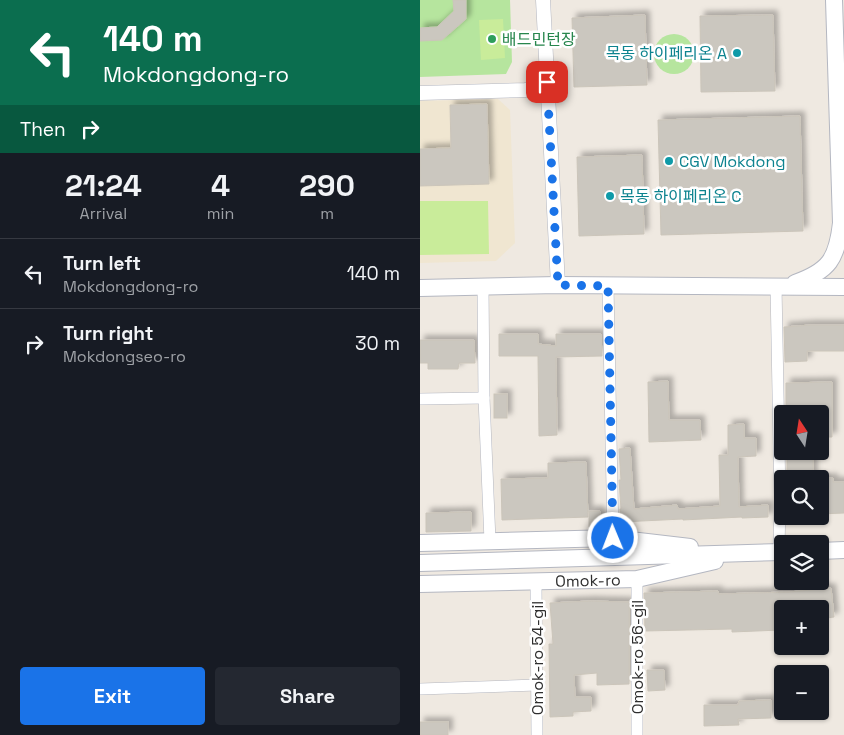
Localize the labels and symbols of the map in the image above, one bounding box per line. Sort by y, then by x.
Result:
place label: 배드민턴장 [502,29,576,50]
marker: 배드민턴장 [486,33,498,45]
place label: 목동 하이페리온 A [606,43,727,64]
marker: 목동 하이페리온 A [731,47,743,59]
pin [526,61,568,103]
place label: CGV Mokdong [679,151,786,172]
marker: CGV Mokdong [663,155,675,167]
place label: 목동 하이페리온 C [620,186,742,207]
marker: 목동 하이페리온 C [604,190,616,202]
north arrow [774,405,829,460]
position arrow [586,511,638,563]
street label: Omok-ro [555,569,621,592]
street label: Omok-ro 56-gil [627,600,648,714]
street label: Omok-ro 54-gil [527,601,548,715]

